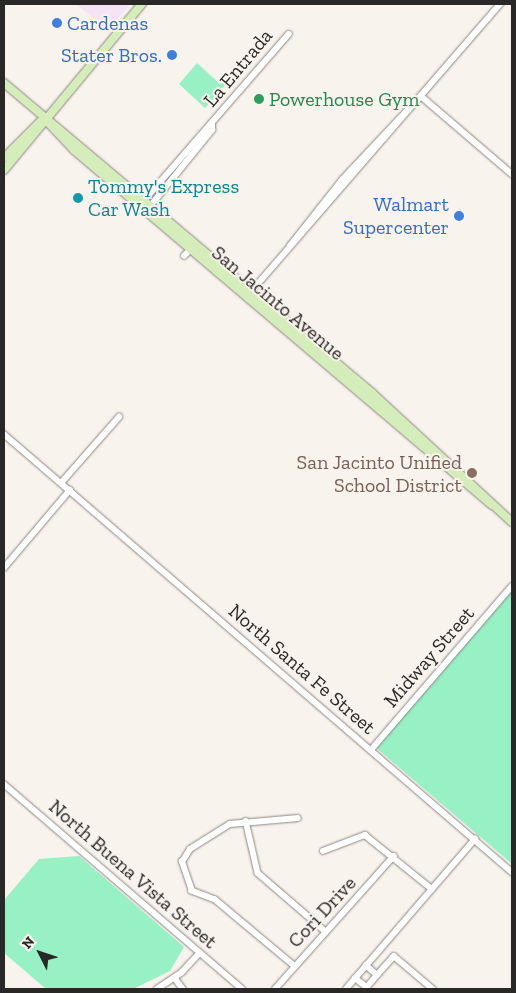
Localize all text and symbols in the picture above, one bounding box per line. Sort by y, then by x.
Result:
place label: Cardenas [67,11,148,35]
marker: Cardenas [51,17,63,29]
street label: La Entrada [198,24,278,112]
place label: Stater Bros. [61,43,162,67]
marker: Stater Bros. [166,49,178,61]
place label: Powerhouse Gym [269,87,420,111]
marker: Powerhouse Gym [253,93,265,105]
place label: Tommy's Express Car Wash [88,175,239,222]
marker: Tommy's Express Car Wash [72,192,84,204]
place label: Walmart Supercenter [343,193,449,240]
marker: Walmart Supercenter [453,210,465,222]
street label: San Jacinto Avenue [207,240,349,366]
place label: San Jacinto Unified School District [296,450,462,497]
marker: San Jacinto Unified School District [466,467,478,479]
street label: North Santa Fe Street [224,599,380,739]
street label: Midway Street [379,602,479,712]
street label: North Buena Vista Street [44,794,222,954]
street label: Cori Drive [283,871,361,953]
north arrow [15,928,65,978]
text: N [18,933,38,952]

